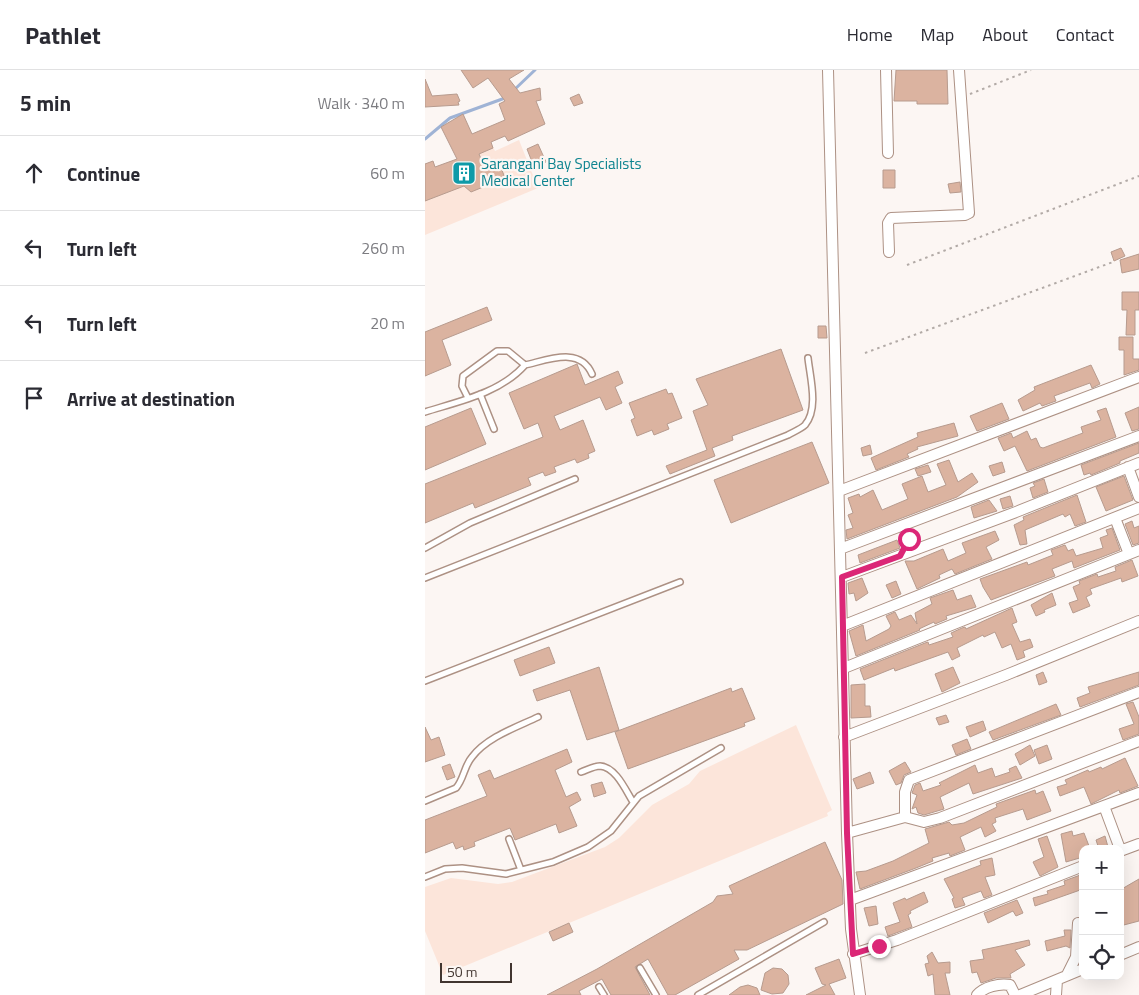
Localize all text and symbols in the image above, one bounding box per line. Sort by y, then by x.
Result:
text: Pathlet [25,17,101,53]
text: Home [847,21,893,48]
text: Map [921,21,954,48]
text: About [982,21,1028,48]
text: Contact [1056,21,1114,48]
text: 5 min [20,87,71,119]
text: Walk · 340 m [317,91,405,115]
place label: Sarangani Bay Specialists Medical Center [481,152,641,192]
icon: ahead [20,159,48,187]
text: Continue [67,159,140,188]
building icon: Sarangani Bay Specialists Medical Center [451,160,477,186]
text: 60 m [370,161,405,185]
icon: left [20,234,48,262]
text: Turn left [67,234,137,263]
text: 260 m [361,236,405,260]
icon: left [20,309,48,337]
text: Turn left [67,309,137,338]
text: 20 m [370,311,405,335]
icon: arrive [20,384,48,412]
text: Arrive at destination [67,384,235,413]
route start [898,528,921,551]
map controls [1079,845,1124,980]
button: + [1079,845,1124,890]
button: − [1079,890,1124,935]
route end [868,935,891,958]
button: locate [1079,935,1124,980]
scale bar [440,960,513,983]
text: 50 m [447,961,477,982]

